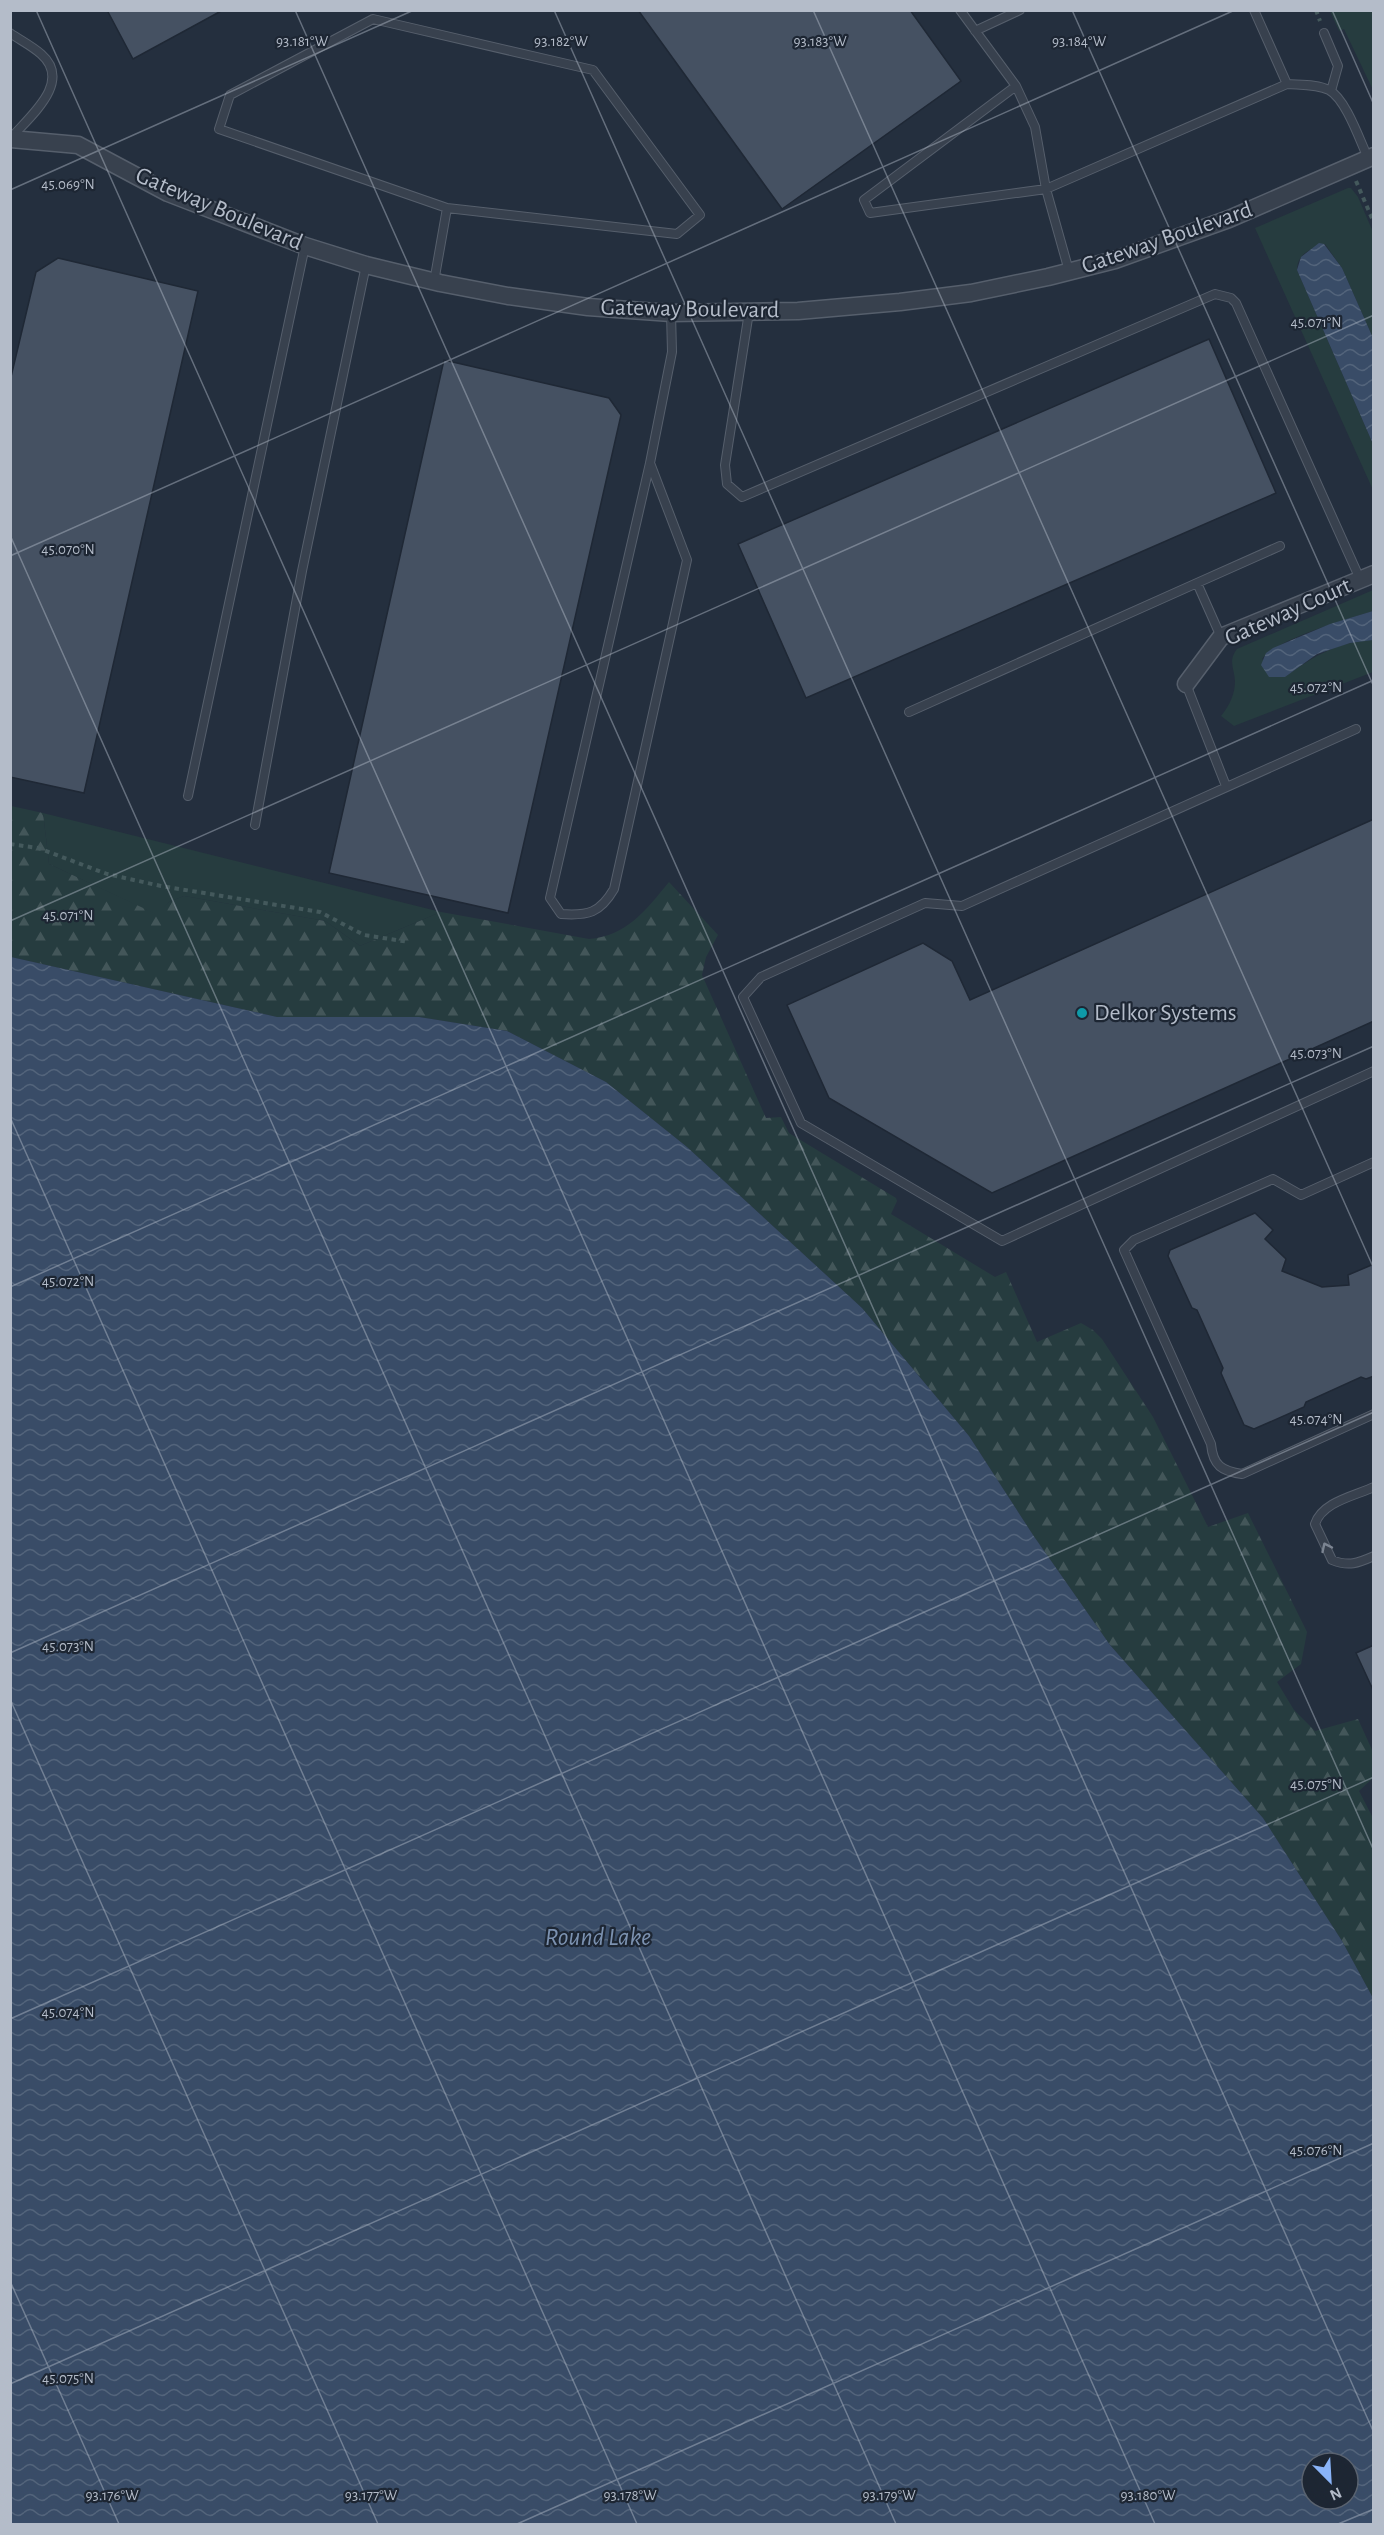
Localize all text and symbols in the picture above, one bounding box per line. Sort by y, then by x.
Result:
text: 93.181°W [276,34,329,49]
text: 93.182°W [534,34,588,49]
text: 93.183°W [793,34,847,49]
text: 93.184°W [1052,34,1107,49]
street label: Gateway Boulevard [132,163,306,255]
text: 45.069°N [41,177,95,192]
street label: Gateway Boulevard [1079,198,1255,278]
street label: Gateway Boulevard [600,295,780,323]
text: 45.071°N [1291,315,1341,330]
text: 45.070°N [41,542,95,557]
street label: Gateway Court [1221,573,1355,651]
text: 45.072°N [1290,680,1342,695]
text: 45.071°N [43,908,93,923]
place label: Delkor Systems [1094,1001,1237,1025]
marker: Delkor Systems [1075,1006,1089,1020]
text: 45.073°N [1290,1046,1342,1061]
text: 45.072°N [42,1274,94,1289]
text: 45.074°N [1290,1412,1342,1427]
one-way arrow [1321,1543,1333,1554]
text: 45.073°N [42,1639,94,1654]
text: 45.075°N [1290,1777,1342,1792]
water label: Round Lake [545,1924,651,1950]
text: 45.074°N [42,2005,94,2020]
text: 45.076°N [1290,2143,1342,2158]
text: 45.075°N [42,2371,94,2386]
north arrow [1300,2451,1360,2511]
text: N [1327,2484,1344,2503]
text: 93.176°W [85,2488,139,2503]
text: 93.177°W [345,2488,398,2503]
text: 93.178°W [603,2488,657,2503]
text: 93.179°W [862,2488,916,2503]
text: 93.180°W [1121,2488,1176,2503]

